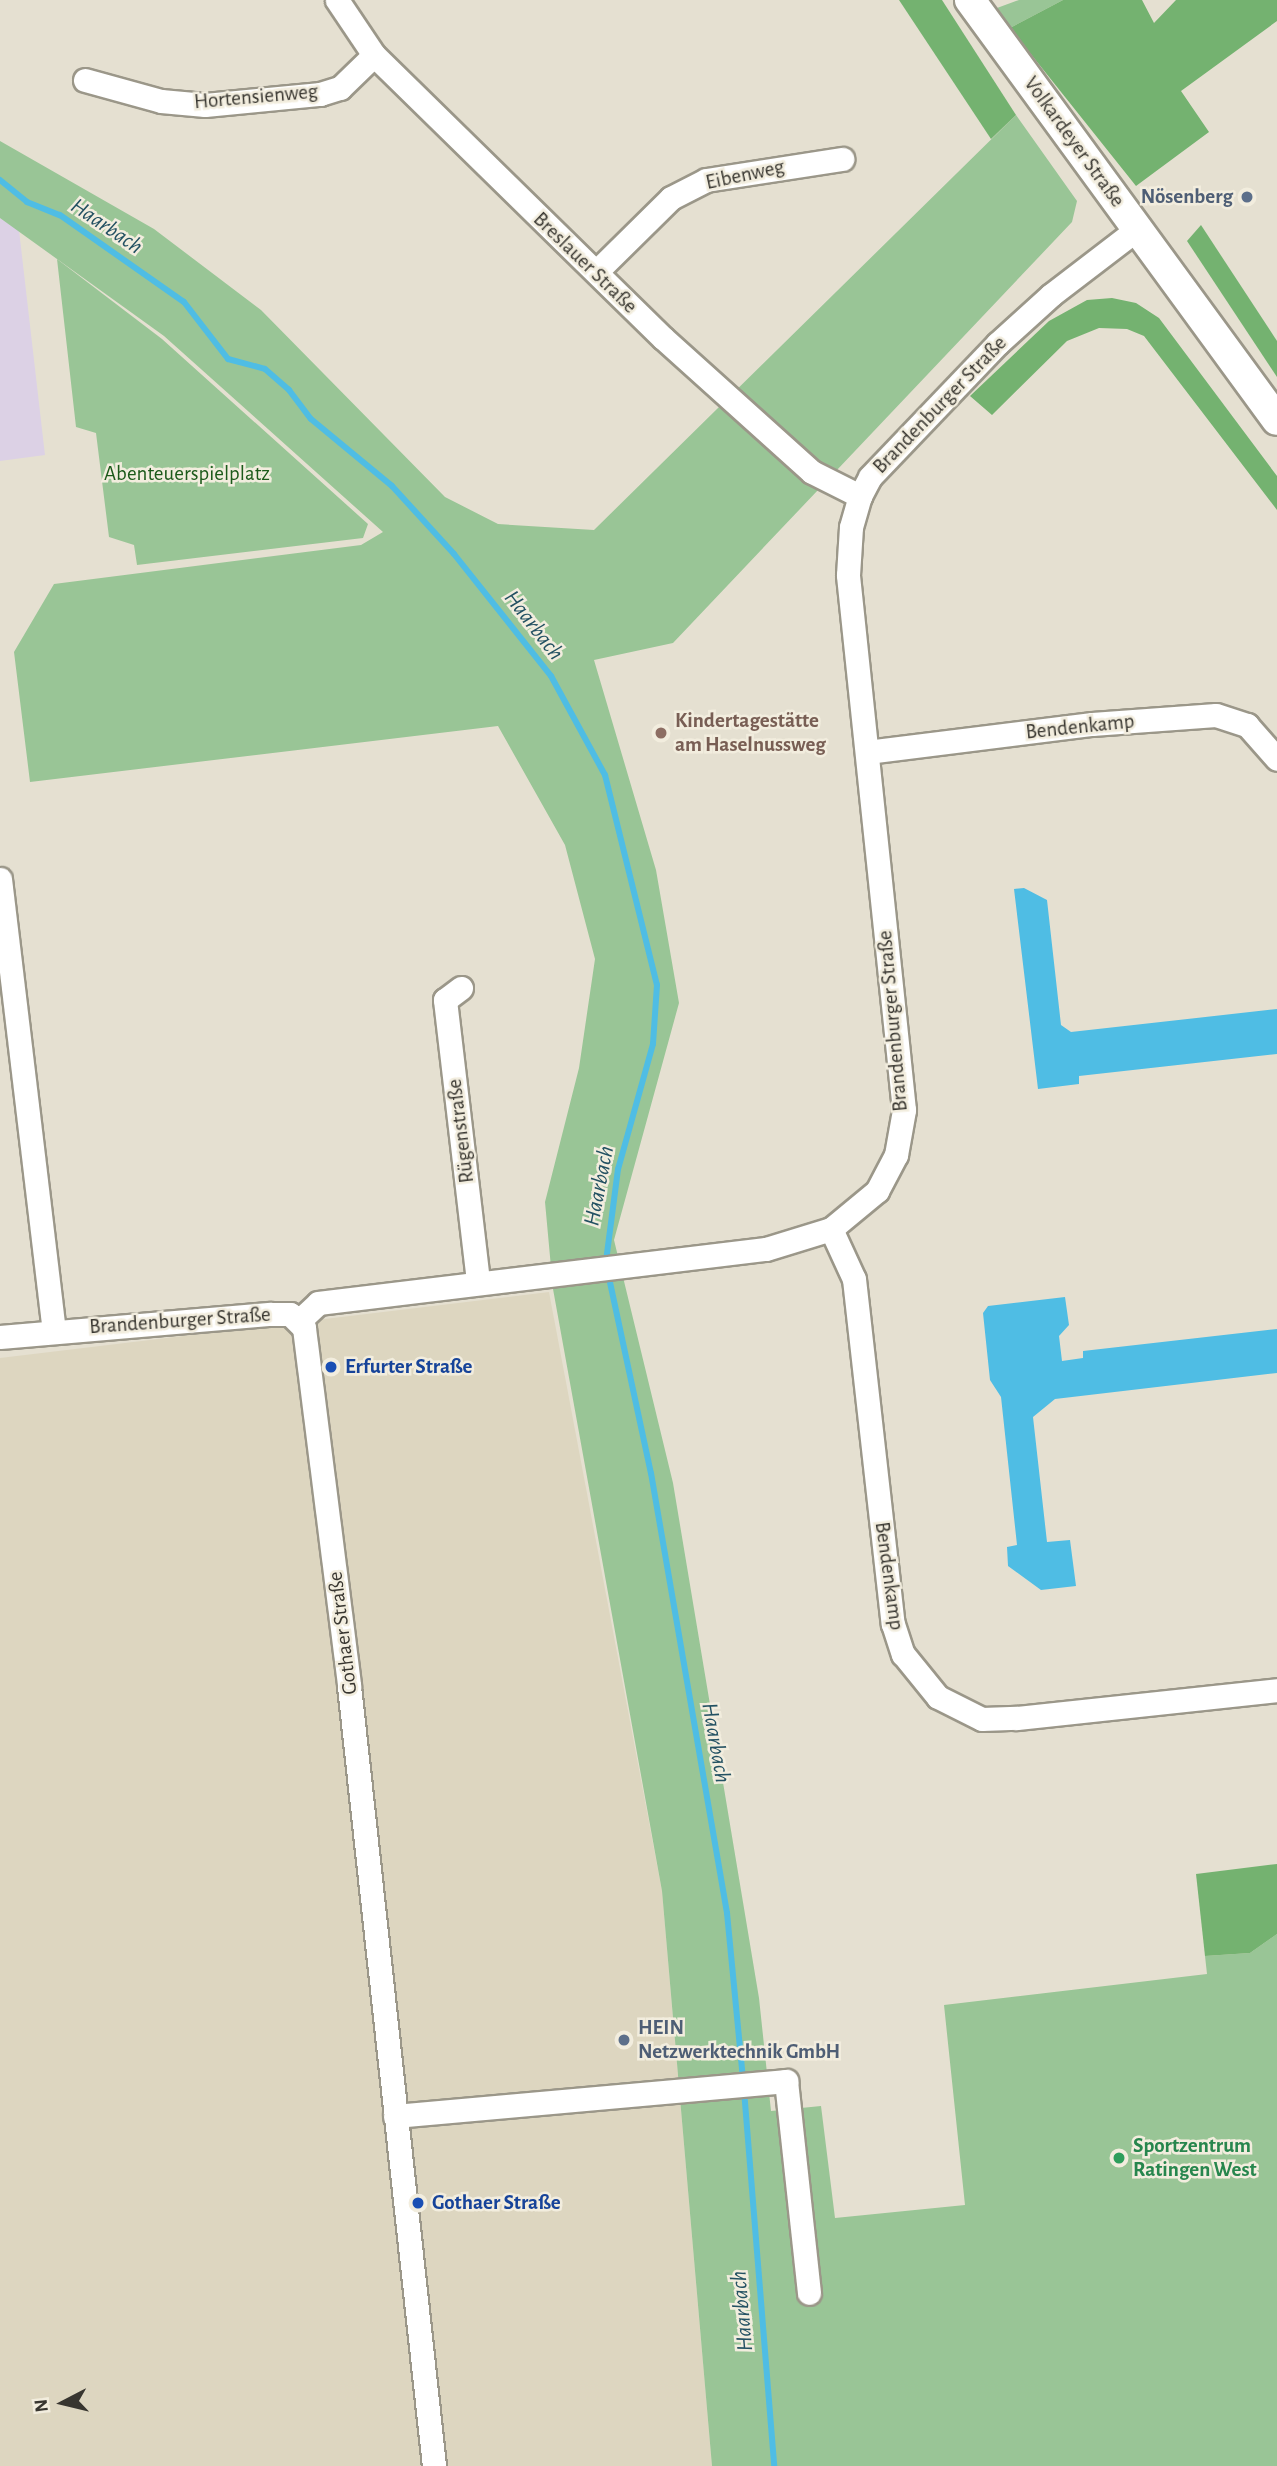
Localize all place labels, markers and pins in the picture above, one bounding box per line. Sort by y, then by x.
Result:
place label: Nösenberg [1141,184,1233,210]
marker: Nösenberg [1239,189,1255,205]
place label: Kindertagestätte am Haselnussweg [675,708,826,758]
marker: Kindertagestätte am Haselnussweg [653,725,669,741]
place label: Erfurter Straße [345,1354,472,1380]
marker: Erfurter Straße [323,1359,339,1375]
place label: HEIN Netzwerktechnik GmbH [638,2015,840,2065]
marker: HEIN Netzwerktechnik GmbH [616,2032,632,2048]
place label: Sportzentrum Ratingen West [1133,2133,1257,2183]
marker: Sportzentrum Ratingen West [1111,2150,1127,2166]
place label: Gothaer Straße [432,2190,561,2216]
marker: Gothaer Straße [410,2195,426,2211]

